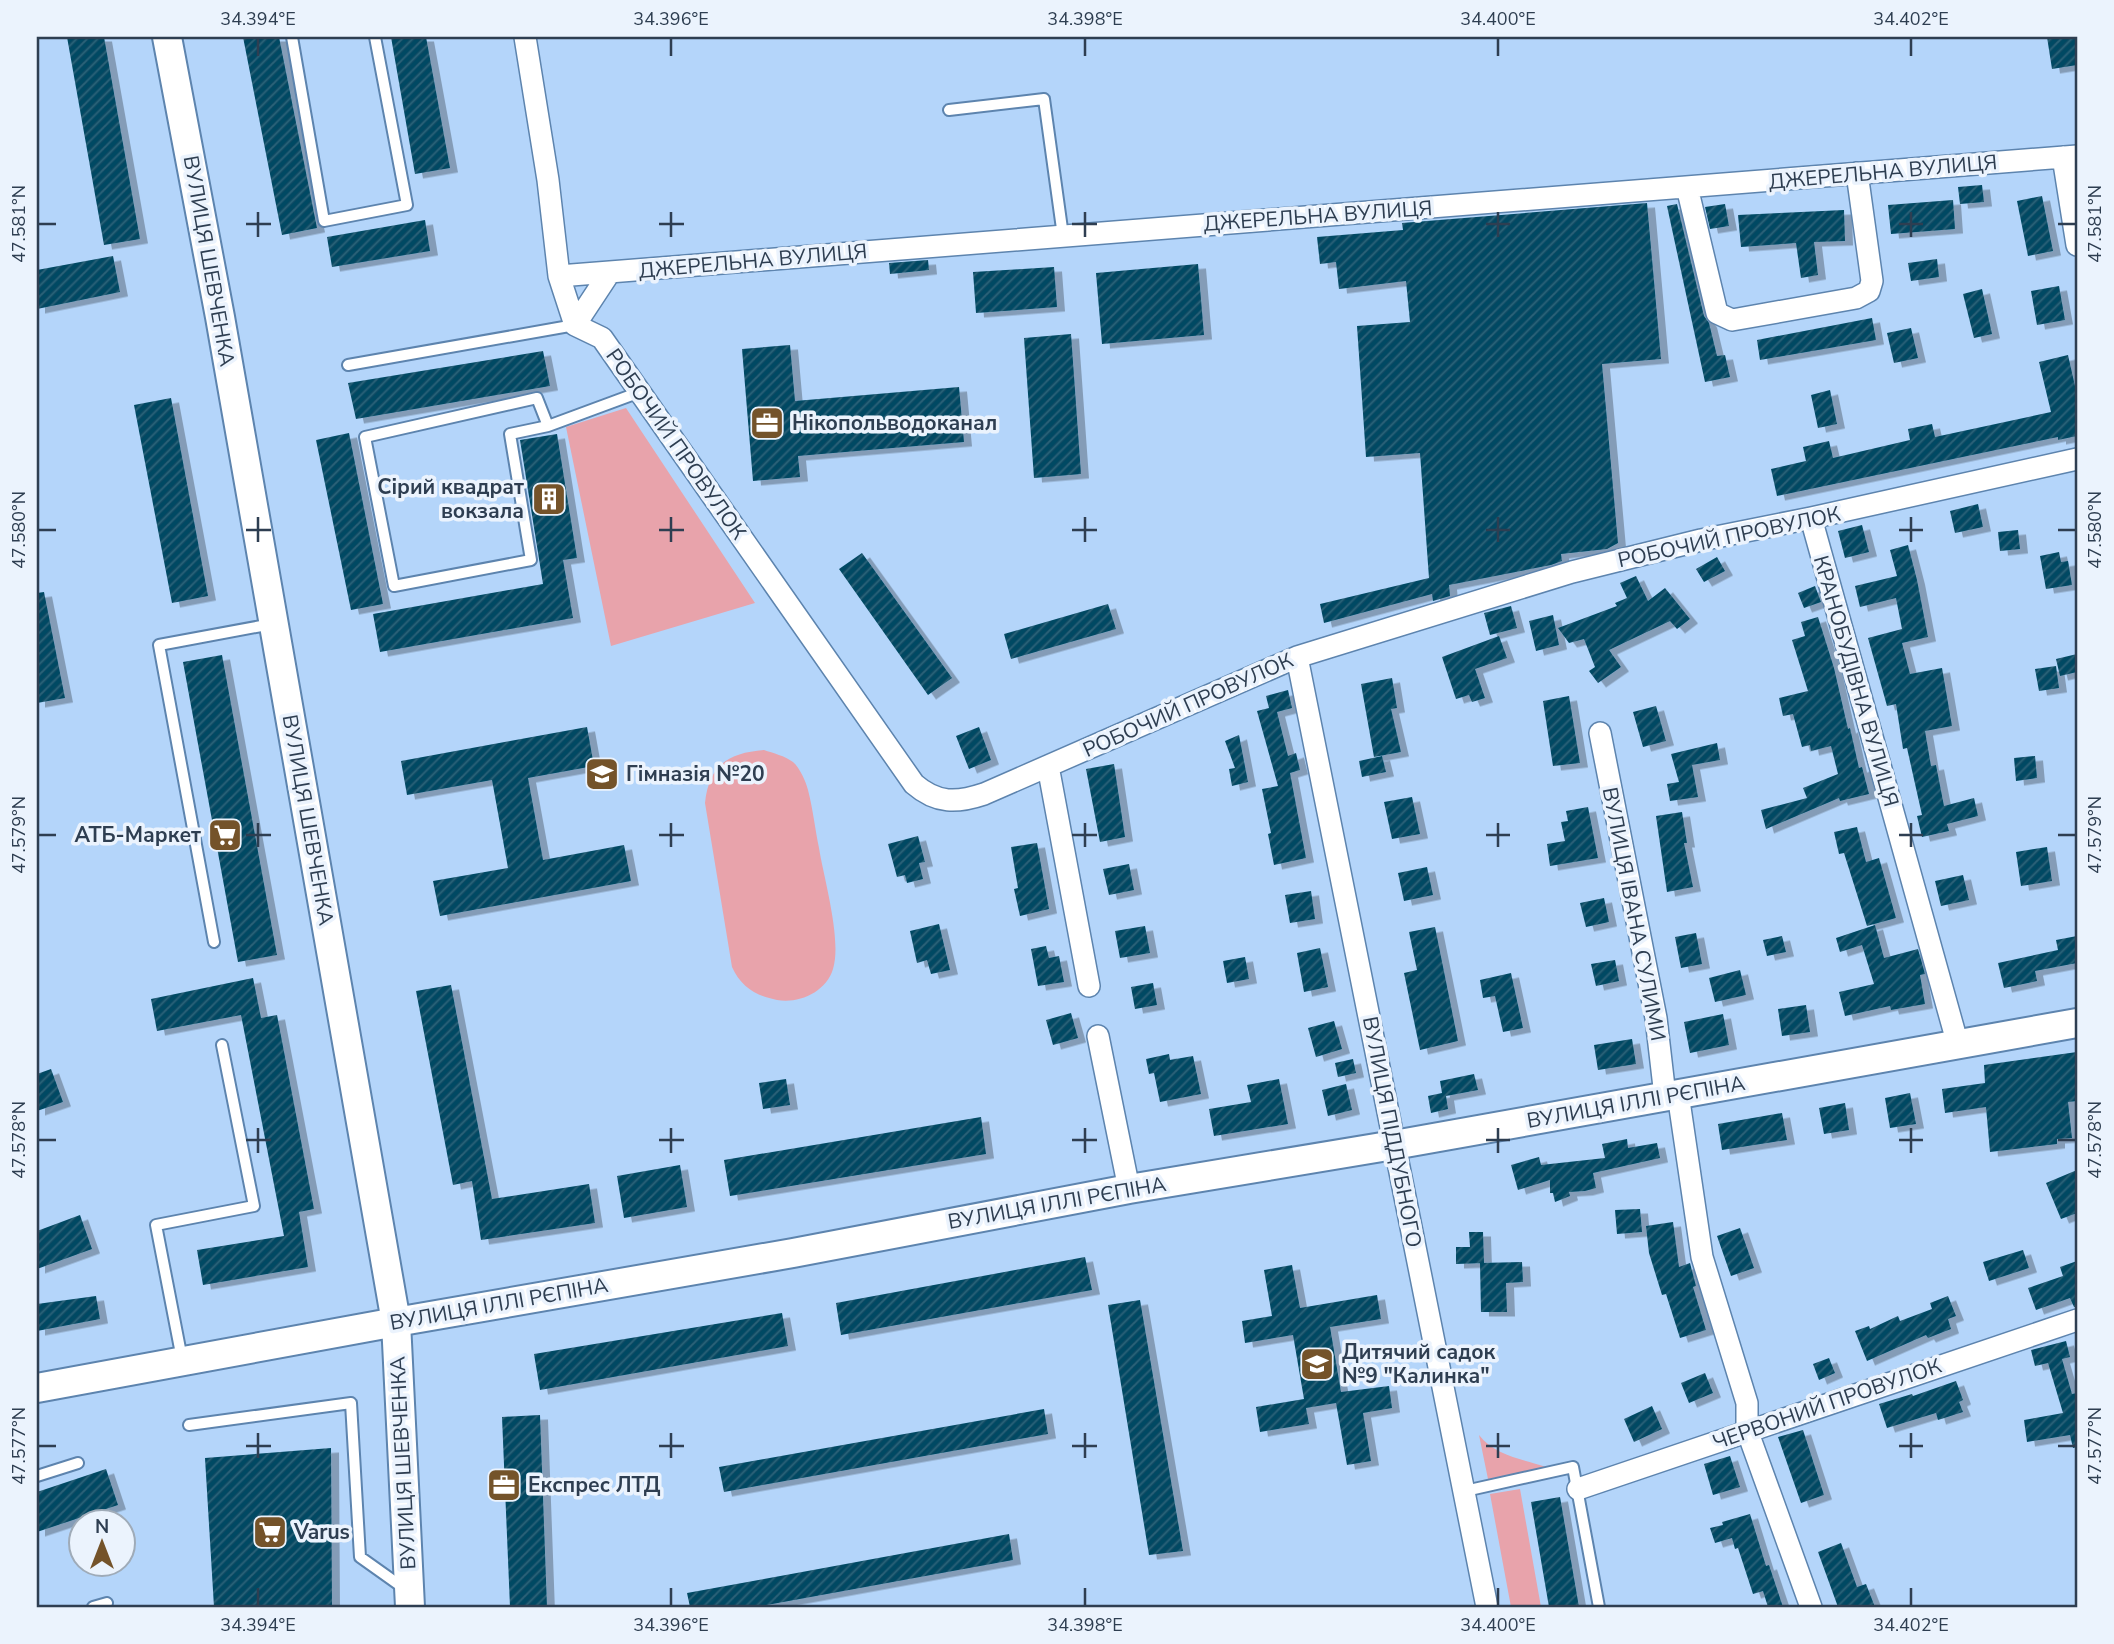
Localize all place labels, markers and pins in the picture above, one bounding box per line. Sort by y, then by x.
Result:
office icon: Нікопольводоканал [748,404,786,442]
place label: Нікопольводоканал [792,409,997,437]
place label: Сірий квадрат вокзала [377,473,524,525]
building icon: Сірий квадрат вокзала [530,480,568,518]
school or university icon: Гімназія №20 [583,755,621,793]
place label: Гімназія №20 [626,760,765,788]
supermarket icon: АТБ-Маркет [206,816,244,854]
place label: АТБ-Маркет [75,821,201,849]
place label: Дитячий садок №9 "Калинка" [1342,1338,1496,1390]
school or university icon: Дитячий садок №9 "Калинка" [1298,1345,1336,1383]
office icon: Експрес ЛТД [485,1466,523,1504]
place label: Експрес ЛТД [528,1471,661,1499]
supermarket icon: Varus [251,1513,289,1551]
place label: Varus [293,1518,350,1546]

